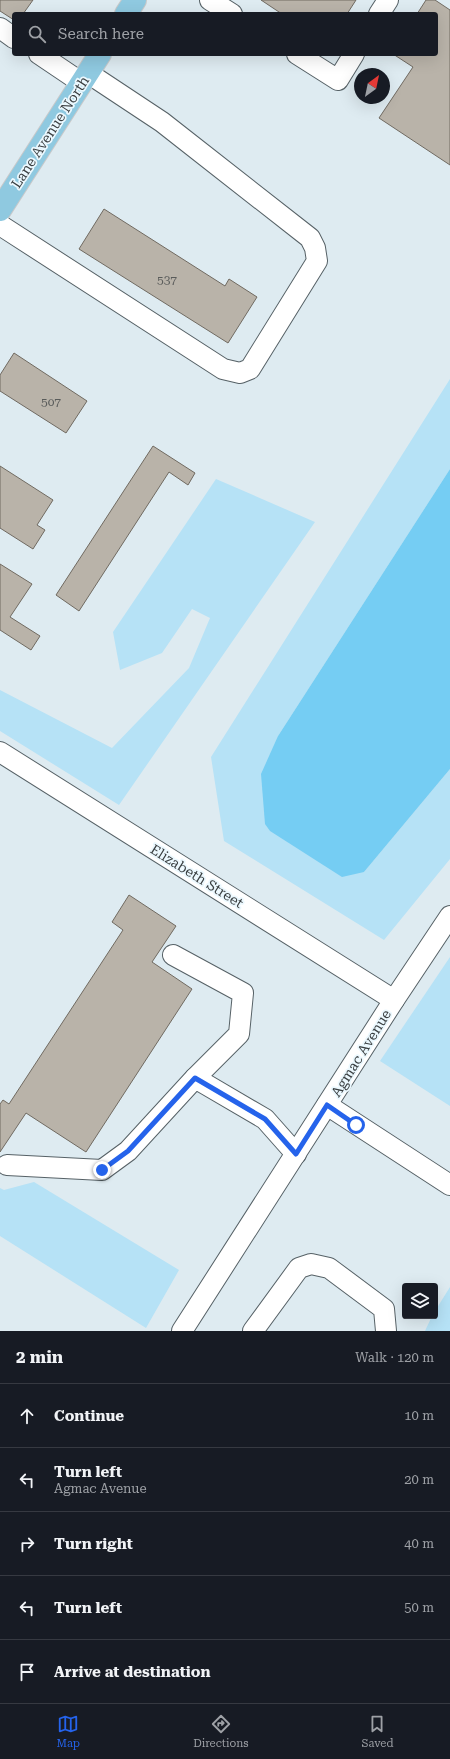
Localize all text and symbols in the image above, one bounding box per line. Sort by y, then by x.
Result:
search box [12,12,438,56]
icon: search [26,23,48,45]
text: Search here [58,25,144,43]
north arrow [354,68,390,104]
street label: Lane Avenue North [8,73,92,191]
house number: 537 [157,273,177,287]
house number: 507 [41,395,61,409]
street label: Elizabeth Street [148,841,246,911]
street label: Agmac Avenue [328,1006,394,1099]
route start [347,1116,365,1134]
route end [93,1161,111,1179]
map controls [402,1283,438,1319]
button: layers [402,1283,438,1319]
text: 2 min [16,1347,63,1367]
text: Walk · 120 m [355,1350,434,1365]
icon: ahead [16,1405,38,1427]
text: Continue [54,1407,124,1425]
text: 10 m [404,1408,434,1423]
text: Turn left [54,1463,122,1481]
icon: left [16,1469,38,1491]
text: 20 m [404,1472,434,1487]
text: Agmac Avenue [54,1481,147,1496]
icon: right [16,1533,38,1555]
text: Turn right [54,1535,133,1553]
text: 40 m [404,1536,434,1551]
icon: left [16,1597,38,1619]
text: Turn left [54,1599,122,1617]
text: 50 m [404,1600,434,1615]
icon: arrive [16,1661,38,1683]
text: Arrive at destination [54,1663,210,1681]
tab: Map [57,1713,80,1750]
tab: Directions [193,1713,248,1750]
tab: Saved [362,1713,393,1750]

